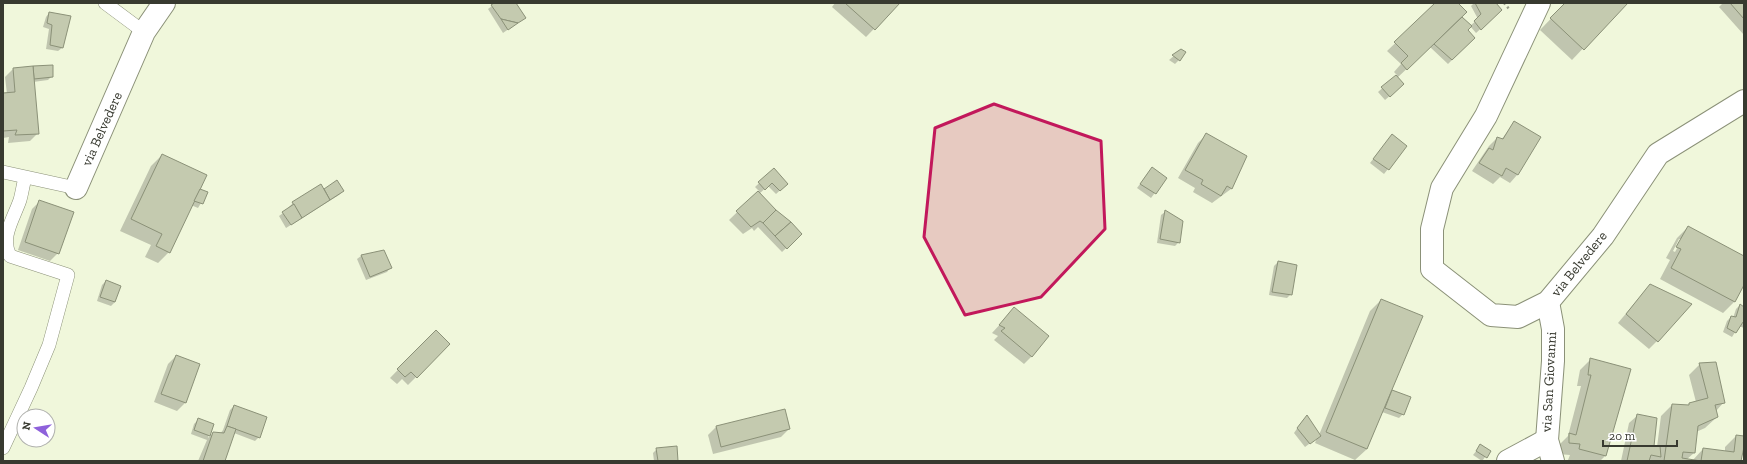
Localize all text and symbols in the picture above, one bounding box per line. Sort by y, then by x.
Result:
street label: via Belvedere [78,89,126,169]
street label: via Belvedere [1547,227,1611,300]
street label: via San Giovanni [1538,331,1560,433]
north arrow [16,408,56,448]
text: N [19,420,34,431]
scale bar [1603,422,1677,448]
text: 20 m [1609,429,1636,443]

